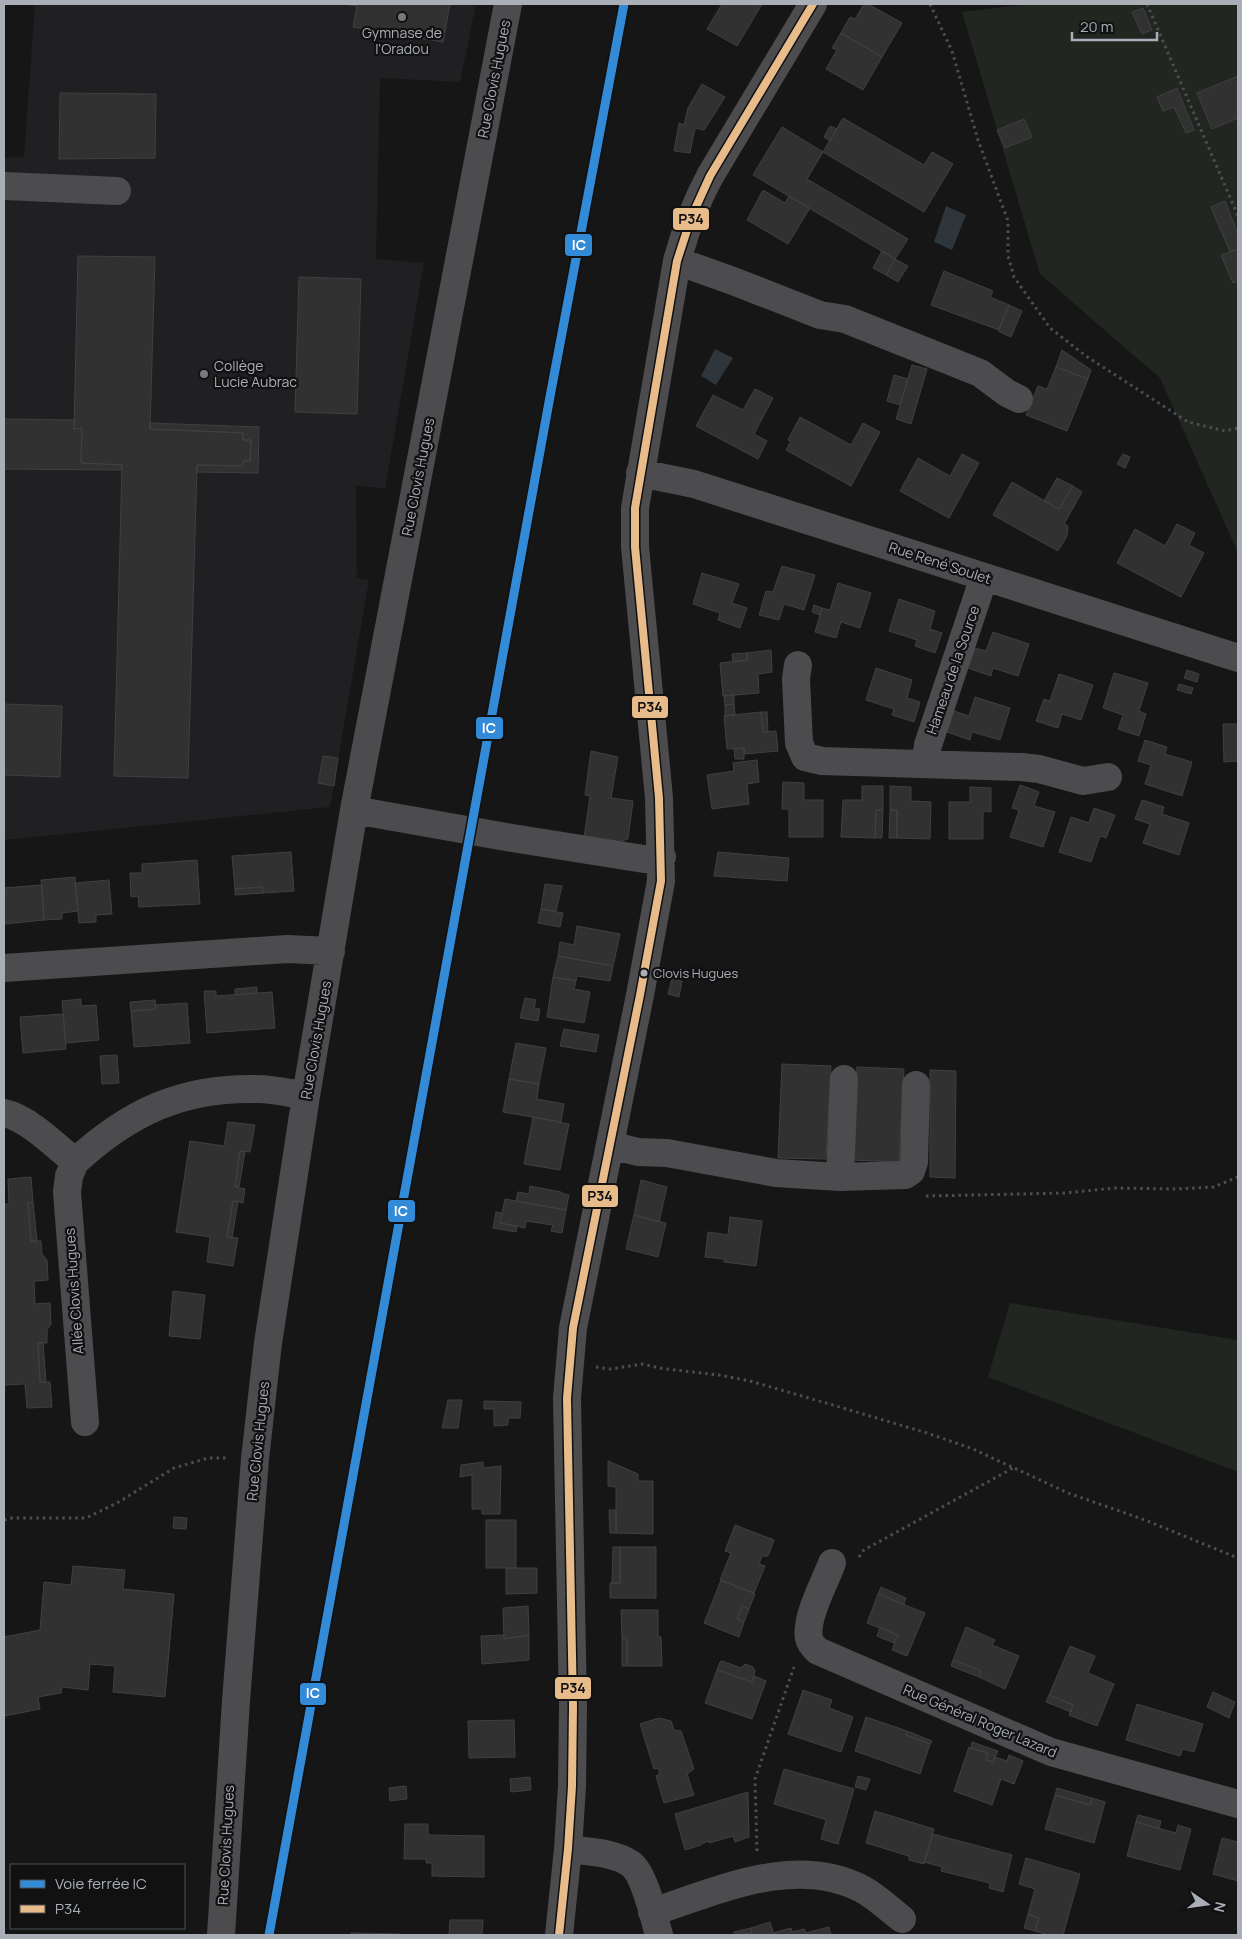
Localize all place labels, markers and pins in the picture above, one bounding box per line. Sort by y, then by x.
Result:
marker: Gymnase de l'Oradou [396,11,408,23]
place label: Gymnase de l'Oradou [362,23,442,58]
place label: Collège Lucie Aubrac [214,356,297,391]
marker: Collège Lucie Aubrac [198,368,210,380]
place label: Clovis Hugues [653,964,738,982]
marker: Clovis Hugues [639,968,649,978]

